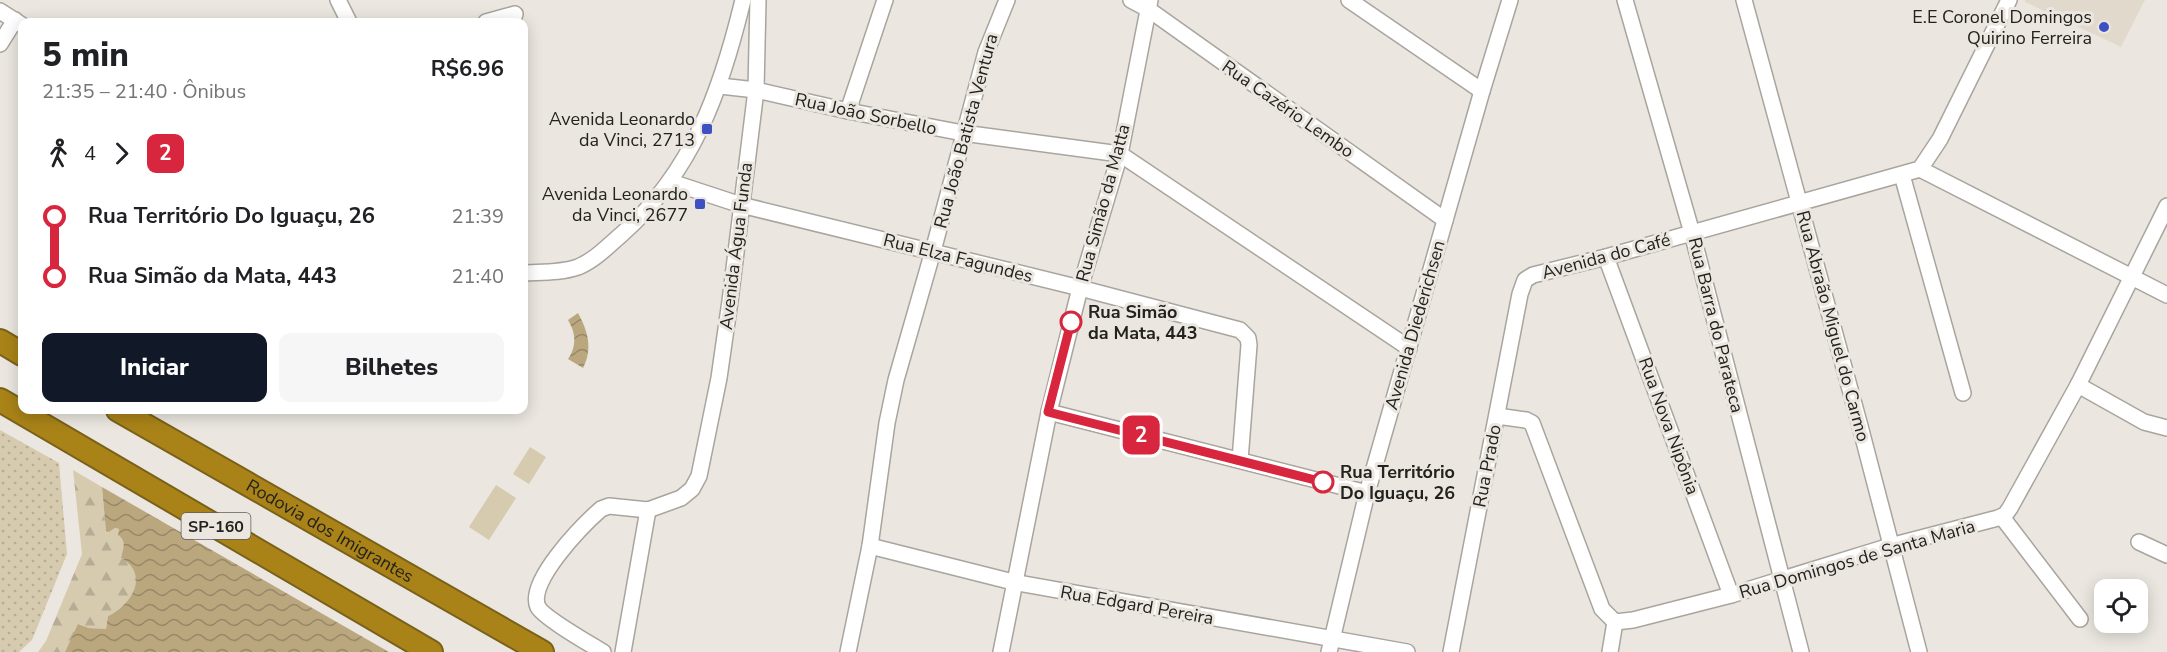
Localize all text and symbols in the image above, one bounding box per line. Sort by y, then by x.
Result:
place label: E.E Coronel Domingos Quirino Ferreira [1912,5,2092,50]
marker: E.E Coronel Domingos Quirino Ferreira [2097,20,2111,34]
street label: Rua João Batista Ventura [928,31,1004,231]
text: 5 min [42,33,129,78]
text: R$6.96 [431,54,504,84]
street label: Rua Cazério Lembo [1217,54,1359,164]
text: 21:35 – 21:40 · Ônibus [42,78,246,105]
street label: Rua João Sorbello [793,87,939,141]
place label: Avenida Leonardo da Vinci, 2713 [549,107,695,152]
street label: Rua Simão da Matta [1070,121,1136,285]
marker: Avenida Leonardo da Vinci, 2713 [700,122,714,136]
icon: walk [42,137,75,170]
icon: forward [105,137,138,170]
text: 2 [159,139,172,167]
text: 4 [84,140,96,167]
street label: Avenida Água Funda [714,161,758,331]
place label: Avenida Leonardo da Vinci, 2677 [542,182,688,227]
marker: Avenida Leonardo da Vinci, 2677 [693,197,707,211]
text: Rua Território Do Iguaçu, 26 [88,201,375,231]
text: 21:39 [451,203,504,230]
street label: Rua Abraão Miguel do Carmo [1791,208,1875,444]
street label: Avenida do Café [1539,227,1673,285]
street label: Rua Elza Fagundes [881,228,1035,288]
street label: Rua Barra do Parateca [1683,235,1749,415]
street label: Avenida Diederichsen [1379,237,1451,413]
text: Rua Simão da Mata, 443 [88,261,337,291]
text: 21:40 [451,263,504,290]
place label: Rua Simão da Mata, 443 [1088,300,1197,345]
marker: Rua Simão da Mata, 443 [1060,311,1082,333]
button: Iniciar [42,333,267,402]
button: Bilhetes [279,333,504,402]
street label: Rua Nova Nipônia [1633,354,1705,498]
line badge: 2 [1122,416,1160,454]
text: 2 [1135,421,1147,449]
street label: Rua Prado [1467,423,1507,509]
place label: Rua Território Do Iguaçu, 26 [1340,460,1455,505]
marker: Rua Território Do Iguaçu, 26 [1312,471,1334,493]
street label: Rodovia dos Imigrantes [242,474,418,588]
road number: SP-160 [182,513,250,539]
street label: Rua Domingos de Santa Maria [1736,514,1978,604]
map controls [2094,579,2148,633]
button: locate [2094,579,2148,633]
street label: Rua Edgard Pereira [1058,580,1216,630]

